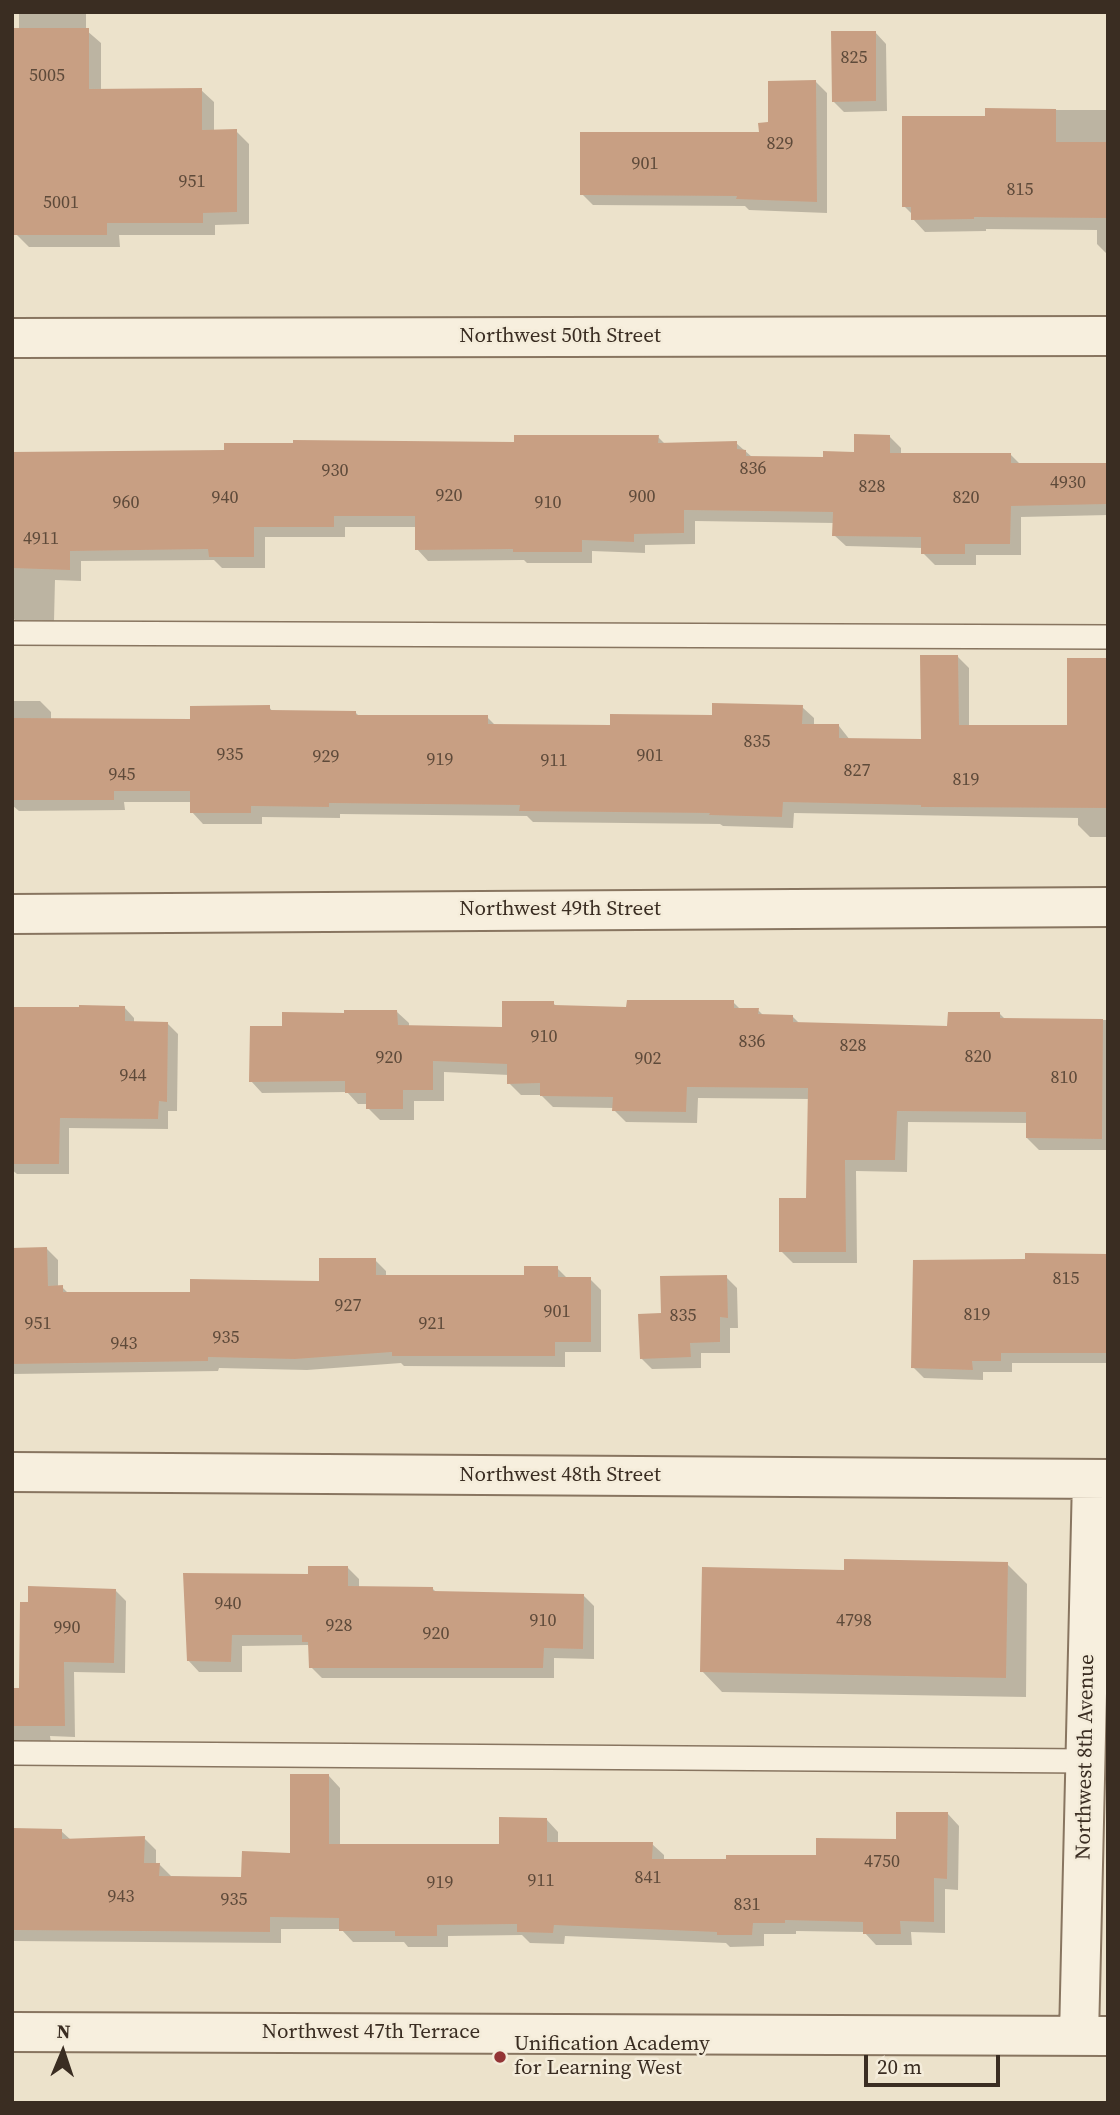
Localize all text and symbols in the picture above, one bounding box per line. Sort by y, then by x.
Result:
house number: 825 [841,47,867,69]
house number: 5005 [29,65,65,87]
house number: 829 [767,133,793,155]
house number: 901 [632,153,658,175]
house number: 951 [179,171,205,193]
house number: 815 [1007,179,1033,201]
house number: 5001 [43,192,79,214]
street label: Northwest 50th Street [459,324,661,350]
house number: 836 [740,458,766,480]
house number: 930 [322,460,348,482]
house number: 4930 [1050,472,1086,494]
house number: 828 [859,476,885,498]
house number: 920 [436,485,462,507]
house number: 900 [629,486,655,508]
house number: 940 [212,487,238,509]
house number: 820 [953,487,979,509]
house number: 960 [113,492,139,514]
house number: 910 [535,492,561,514]
house number: 4911 [23,528,59,550]
house number: 835 [744,731,770,753]
house number: 935 [217,744,243,766]
house number: 901 [637,745,663,767]
house number: 929 [313,746,339,768]
house number: 919 [427,749,453,771]
house number: 911 [541,750,567,772]
house number: 827 [844,760,870,782]
house number: 945 [109,764,135,786]
house number: 819 [953,769,979,791]
street label: Northwest 49th Street [459,897,661,923]
house number: 910 [531,1026,557,1048]
house number: 836 [739,1031,765,1053]
house number: 828 [840,1035,866,1057]
house number: 820 [965,1046,991,1068]
house number: 920 [376,1047,402,1069]
house number: 902 [635,1048,661,1070]
house number: 944 [120,1065,146,1087]
house number: 810 [1051,1067,1077,1089]
house number: 815 [1053,1268,1079,1290]
house number: 927 [335,1295,361,1317]
house number: 901 [544,1301,570,1323]
house number: 819 [964,1304,990,1326]
house number: 835 [670,1305,696,1327]
house number: 951 [25,1313,51,1335]
house number: 921 [419,1313,445,1335]
house number: 935 [213,1327,239,1349]
house number: 943 [111,1333,137,1355]
street label: Northwest 48th Street [459,1463,661,1489]
house number: 940 [215,1593,241,1615]
house number: 910 [530,1610,556,1632]
house number: 4798 [836,1610,872,1632]
house number: 928 [326,1615,352,1637]
house number: 990 [54,1617,80,1639]
house number: 920 [423,1623,449,1645]
street label: Northwest 8th Avenue [1072,1654,1100,1860]
house number: 4750 [864,1851,900,1873]
house number: 841 [635,1867,661,1889]
house number: 911 [528,1870,554,1892]
house number: 919 [427,1872,453,1894]
house number: 943 [108,1886,134,1908]
house number: 935 [221,1889,247,1911]
house number: 831 [734,1894,760,1916]
north arrow [28,2017,98,2087]
text: N [56,2018,71,2044]
street label: Northwest 47th Terrace [262,2020,480,2046]
place label: Unification Academy for Learning West [514,2032,710,2082]
scale bar [868,2042,1004,2086]
marker: Unification Academy for Learning West [492,2049,508,2065]
text: 20 m [877,2052,922,2081]

